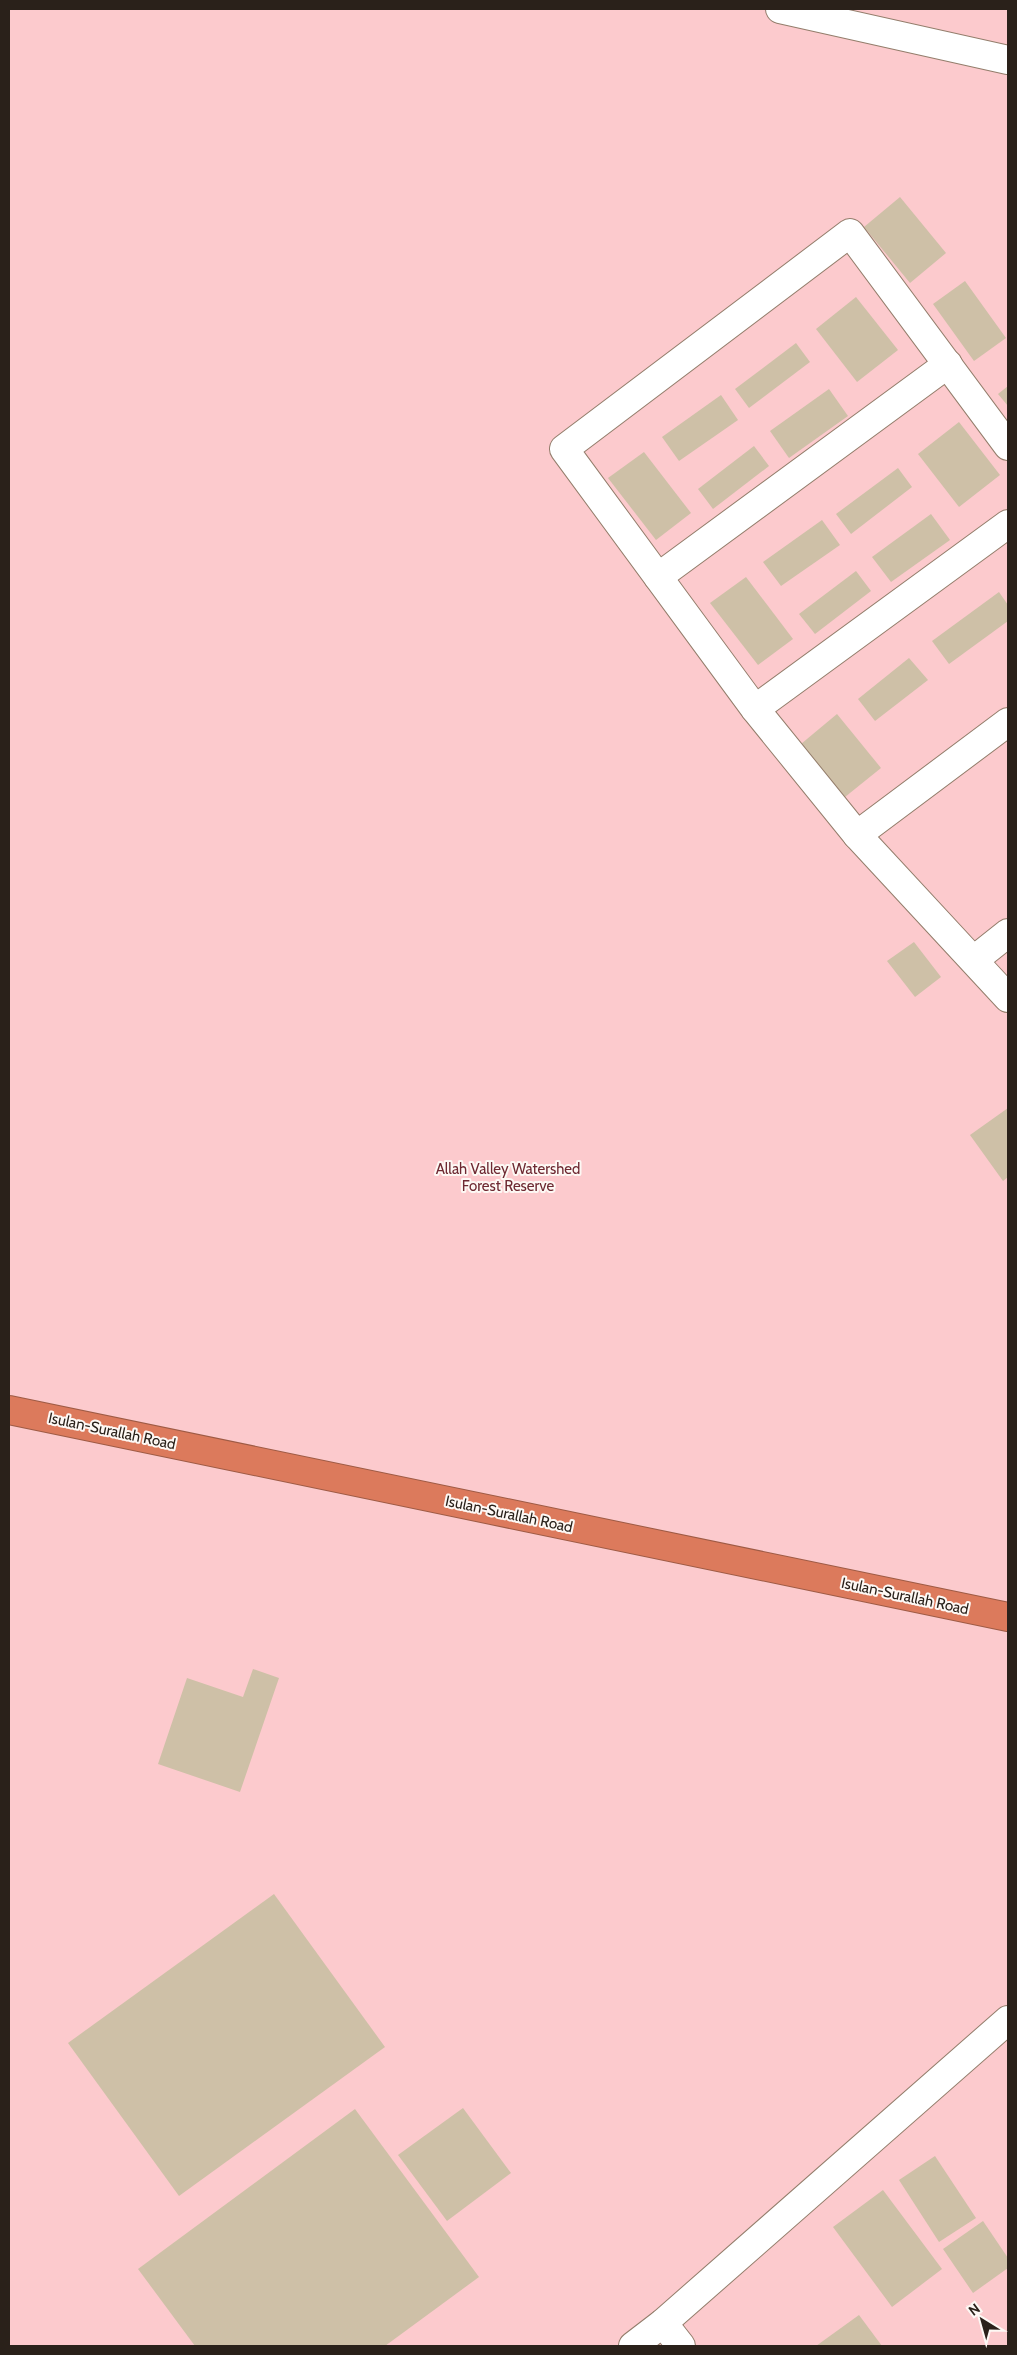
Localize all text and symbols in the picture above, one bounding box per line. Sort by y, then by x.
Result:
park label: Allah Valley Watershed Forest Reserve [436,1160,580,1195]
street label: Isulan-Surallah Road [47,1409,177,1453]
street label: Isulan-Surallah Road [444,1492,574,1536]
street label: Isulan-Surallah Road [840,1574,970,1618]
north arrow [957,2295,1007,2345]
text: N [965,2299,984,2320]

